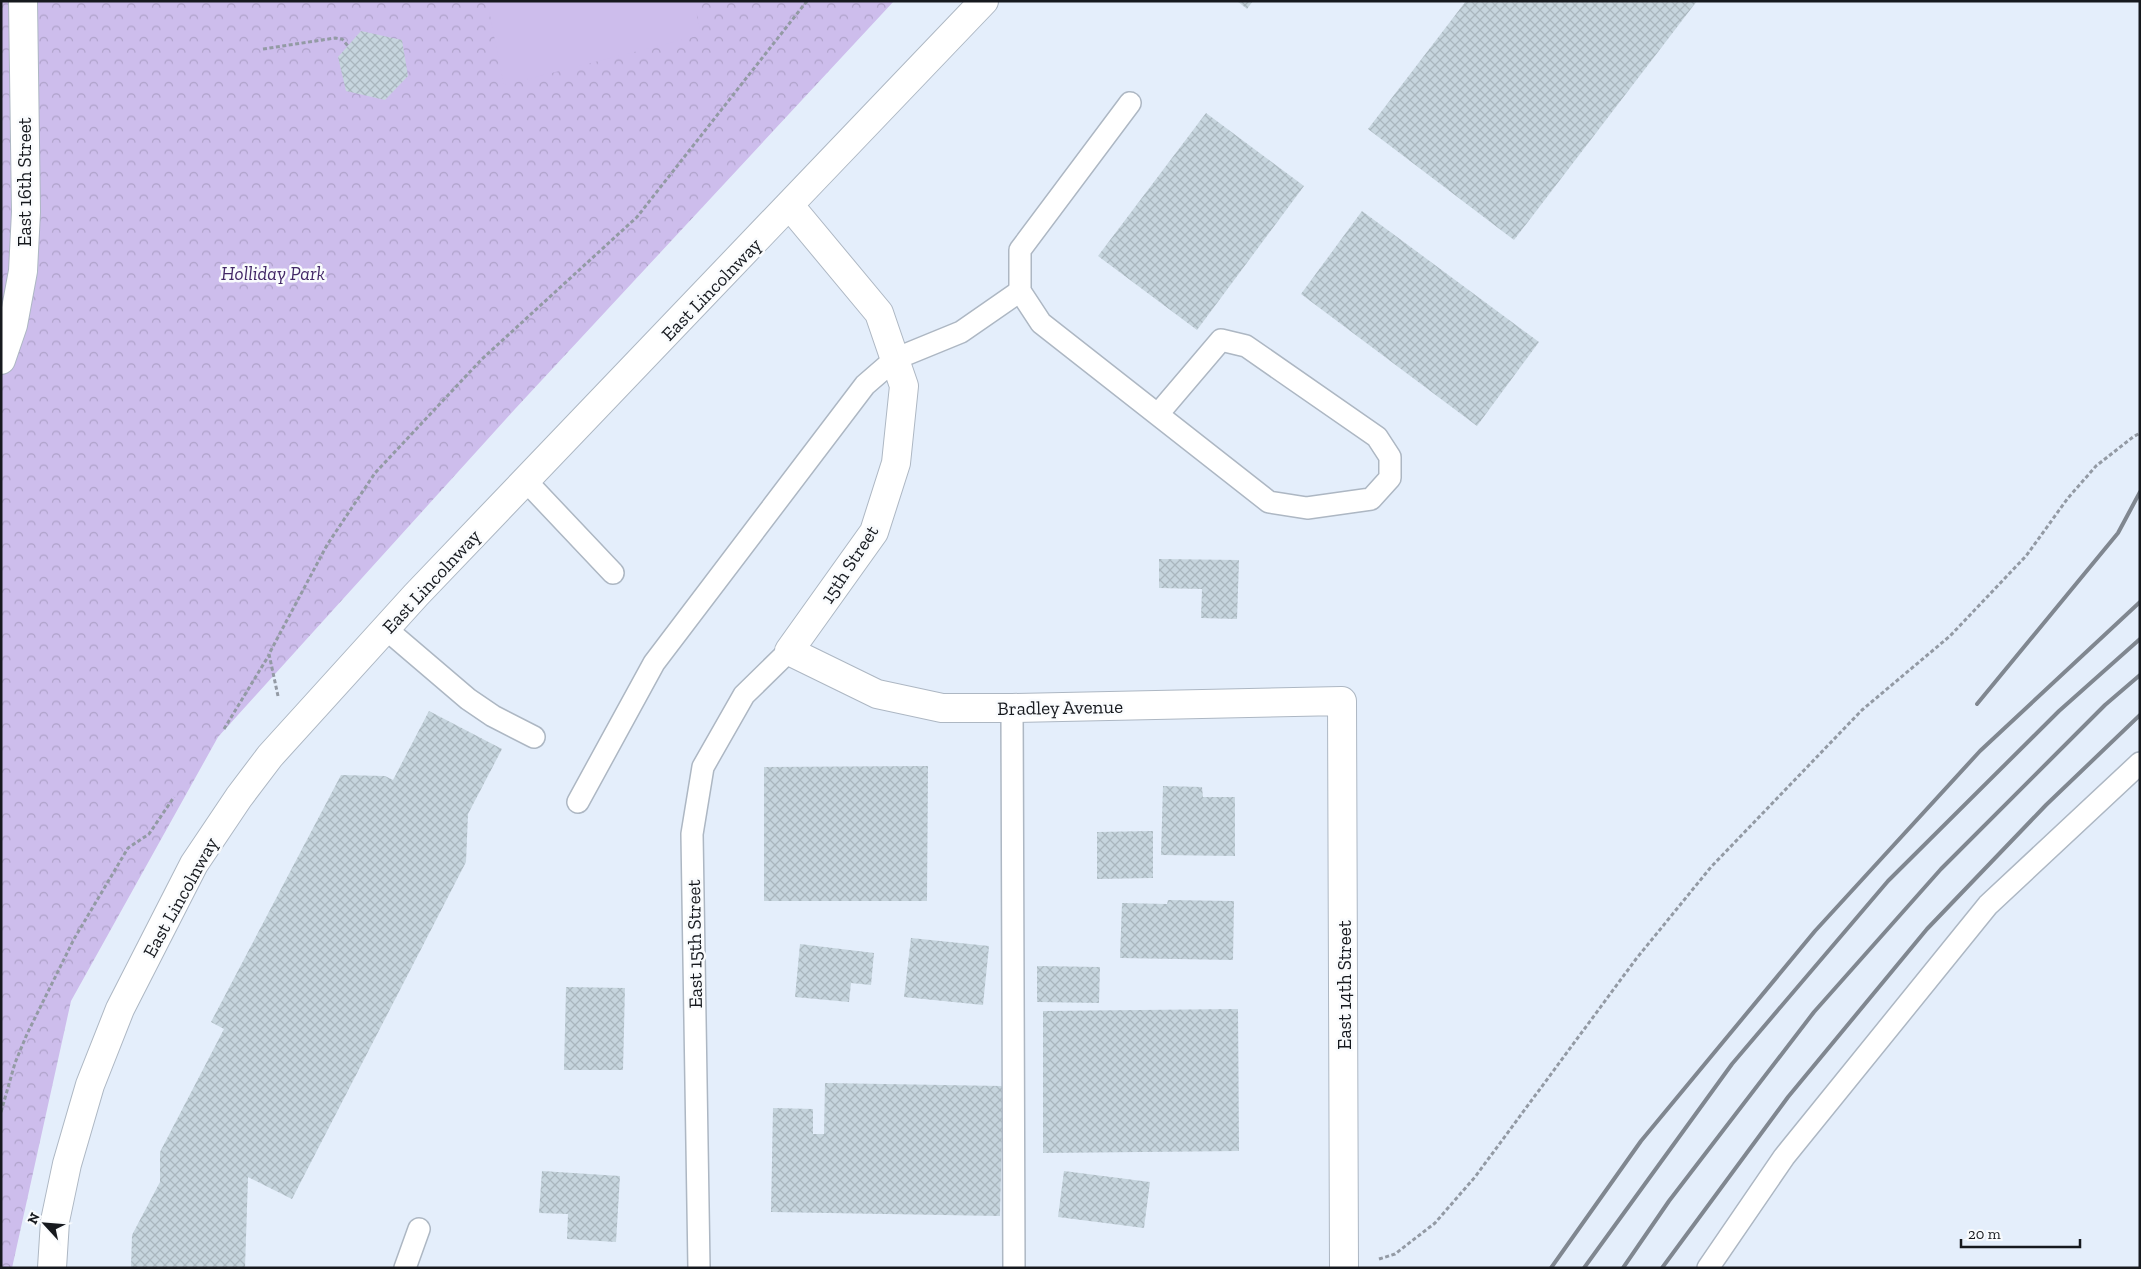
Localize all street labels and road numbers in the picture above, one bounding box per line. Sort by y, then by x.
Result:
street label: East 16th Street [13,117,36,247]
street label: East Lincolnway [657,233,766,345]
street label: 15th Street [816,521,883,608]
street label: East Lincolnway [377,524,486,638]
street label: Bradley Avenue [997,695,1123,720]
street label: East Lincolnway [138,833,223,961]
street label: East 15th Street [682,879,707,1009]
street label: East 14th Street [1333,920,1356,1050]

